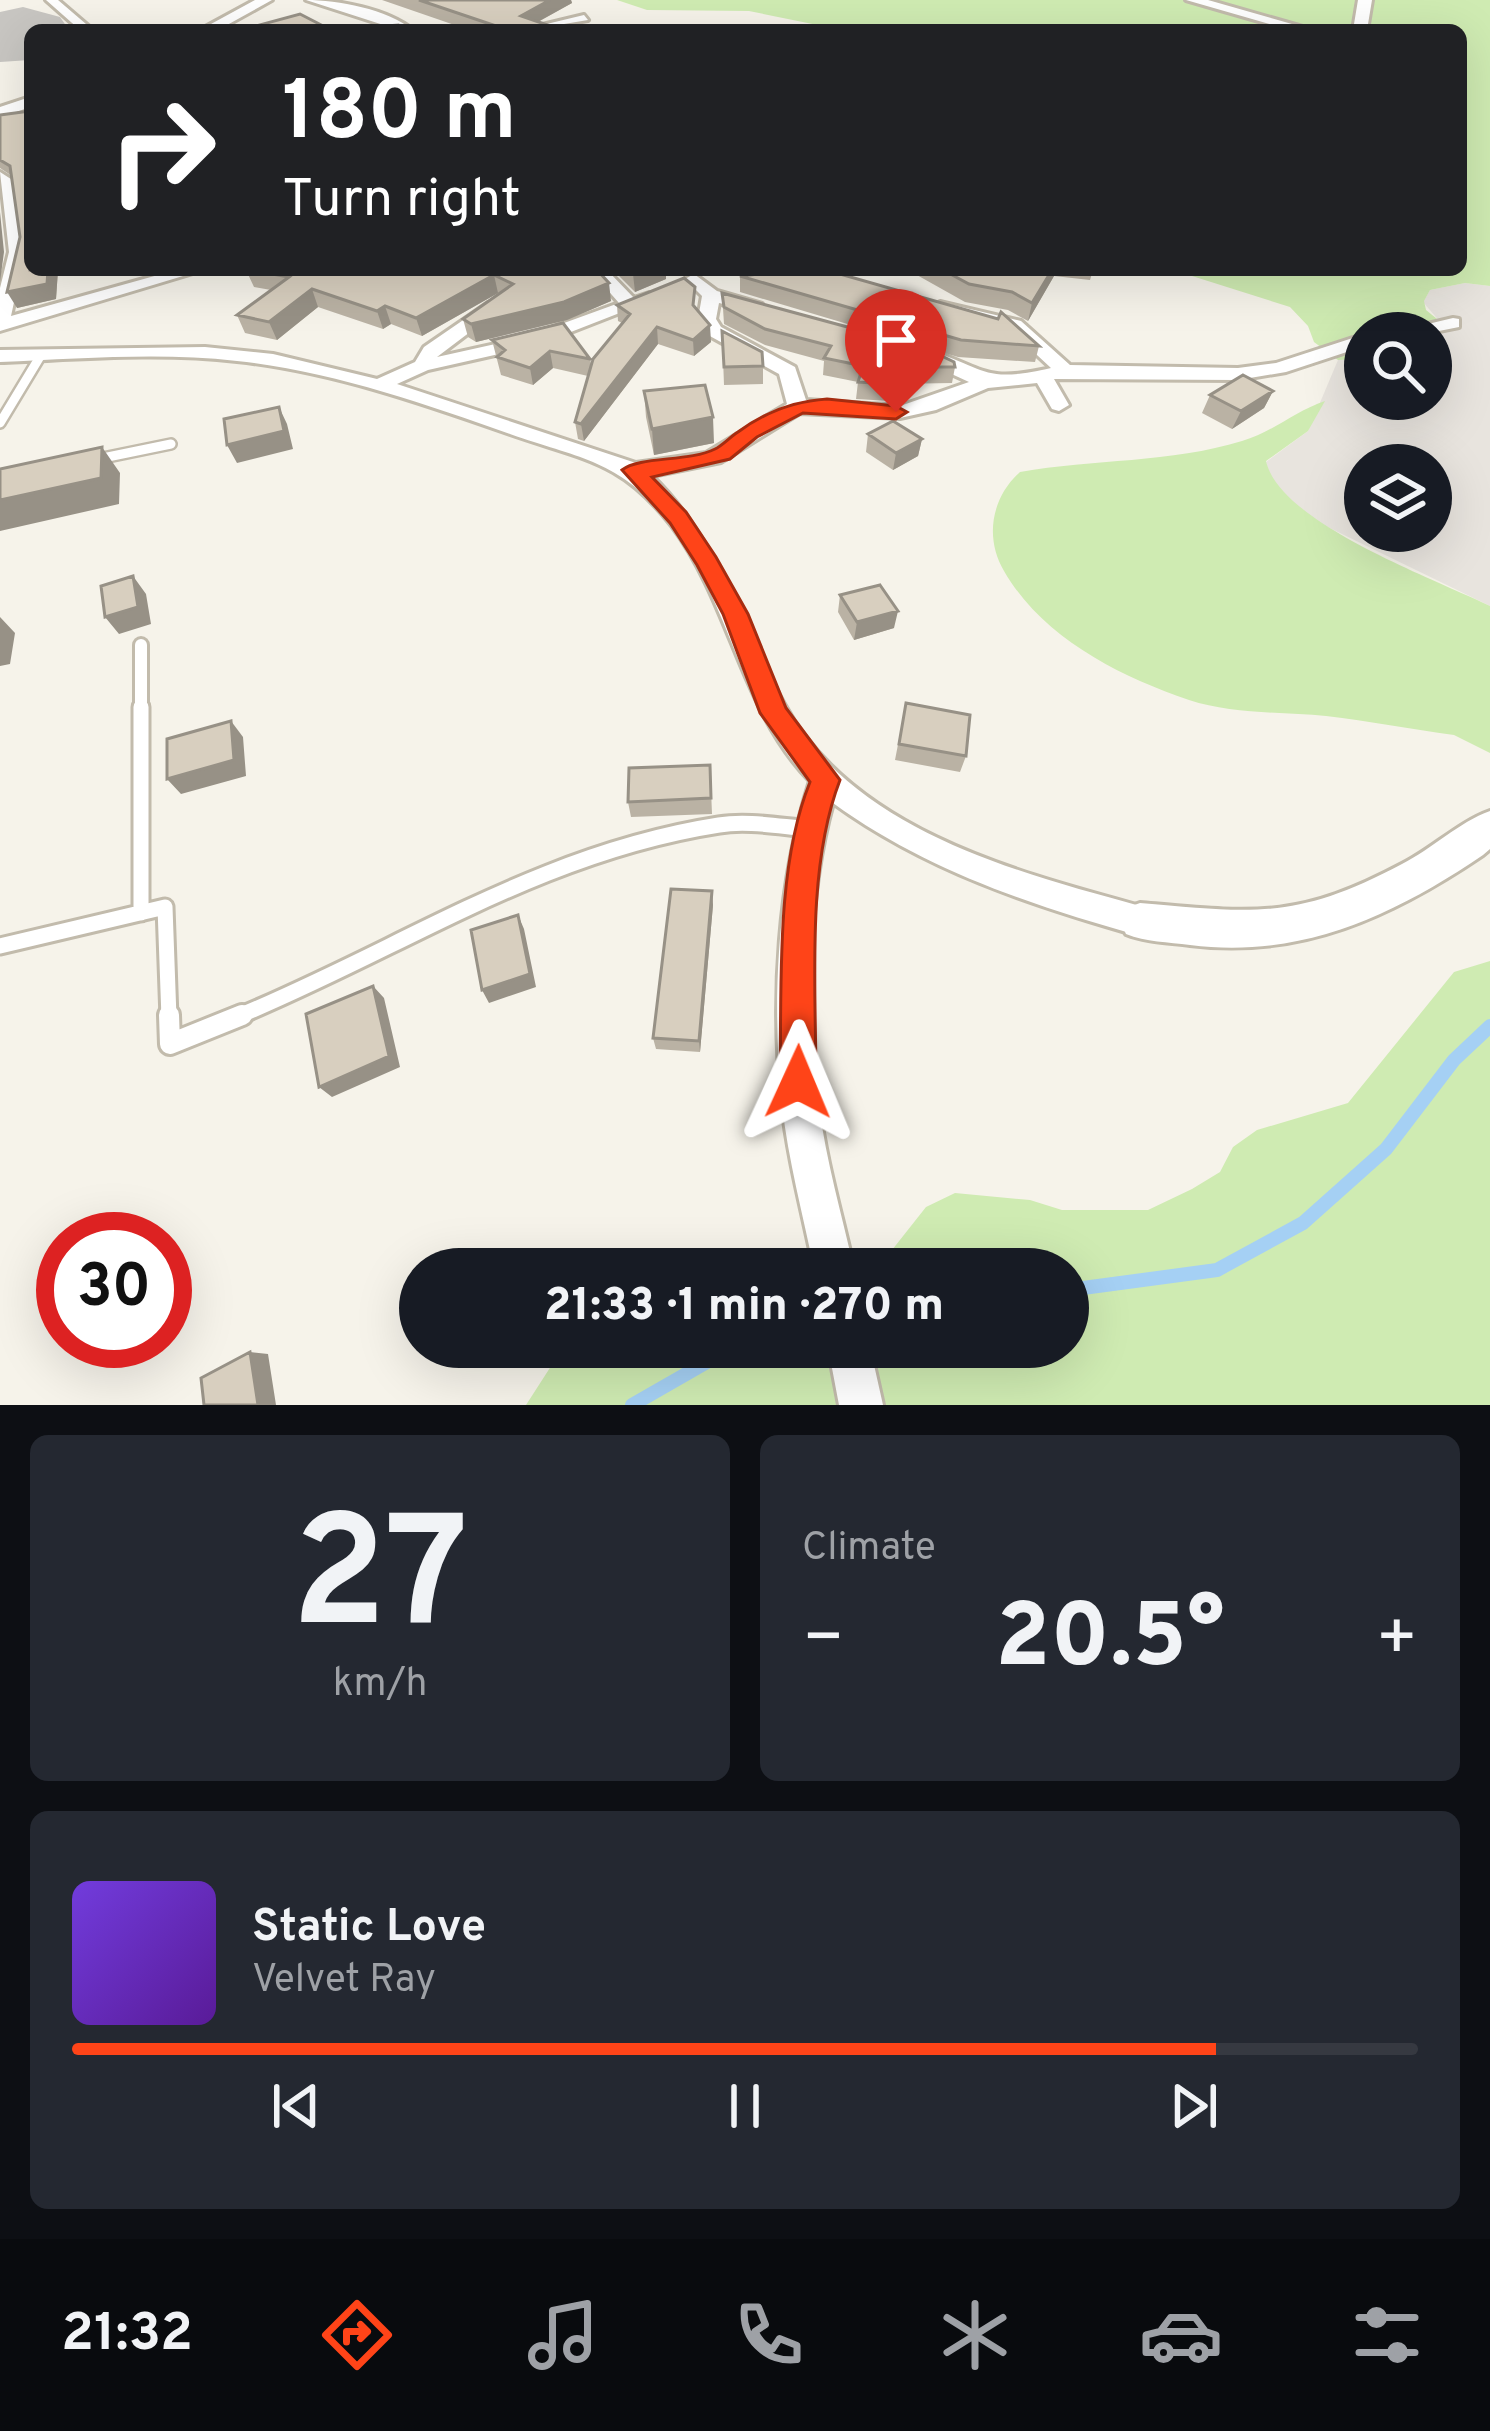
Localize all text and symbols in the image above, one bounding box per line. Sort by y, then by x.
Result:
text: 180 m [282,63,517,169]
icon: right [84,72,240,228]
text: Turn right [282,167,521,236]
pin [845,289,947,412]
icon: arrive [863,307,929,373]
map controls [1344,312,1452,552]
button: search [1344,312,1452,420]
button: layers [1344,444,1452,552]
position arrow [735,1019,861,1145]
speed limit sign: 30 [36,1212,192,1368]
text: 21:33 · 1 min · 270 m [544,1279,944,1336]
text: 27 [291,1484,469,1682]
text: Climate [802,1525,936,1574]
text: 20.5° [995,1585,1225,1698]
text: − [802,1600,845,1683]
text: + [1375,1600,1418,1683]
text: km/h [333,1661,427,1710]
text: Static Love [252,1900,486,1957]
text: Velvet Ray [252,1957,436,2006]
icon: previous [263,2073,329,2139]
icon: pause [712,2073,778,2139]
icon: next [1161,2073,1227,2139]
icon: directions [315,2293,399,2377]
icon: music [521,2293,605,2377]
icon: phone [727,2293,811,2377]
icon: climate [933,2293,1017,2377]
icon: car [1139,2293,1223,2377]
icon: filters [1345,2293,1429,2377]
text: 21:32 [61,2301,193,2370]

